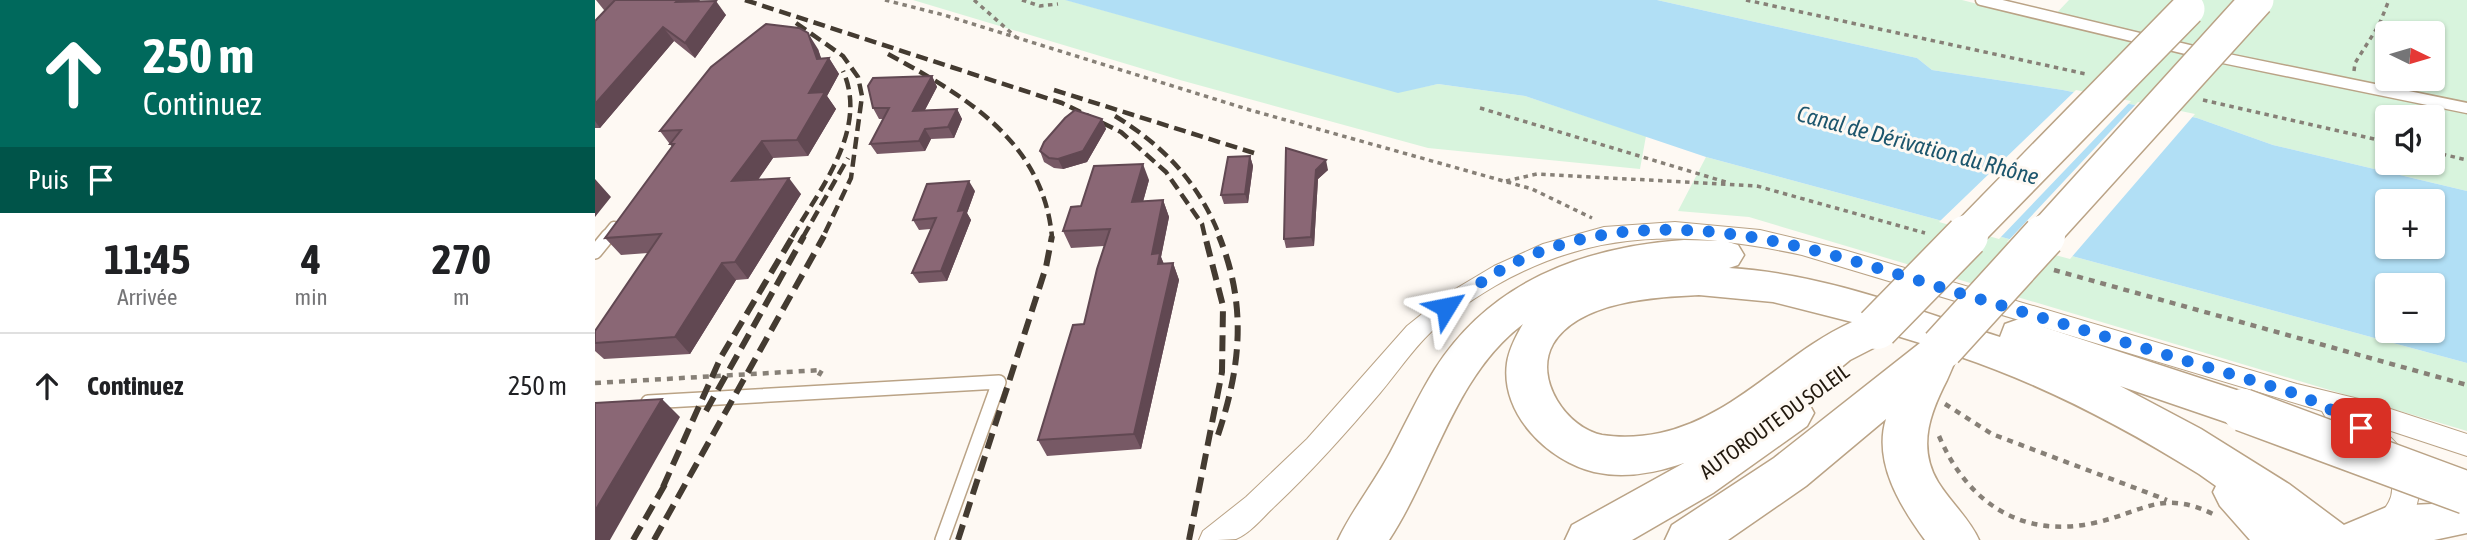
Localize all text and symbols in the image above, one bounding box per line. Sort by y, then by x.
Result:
north arrow [2375,21,2445,91]
map controls [2375,21,2445,343]
text: 250 m [143,27,254,83]
icon: ahead [28,28,119,119]
text: Continuez [143,85,262,122]
water label: Canal de Dérivation du Rhône [1794,100,2042,190]
button: sound [2375,105,2445,175]
icon: arrive [82,161,120,199]
text: Puis [28,165,68,195]
button: + [2375,189,2445,259]
text: 11:45 [104,235,191,283]
text: 4 [301,235,321,283]
text: 270 [432,235,491,283]
position arrow [1409,270,1483,344]
button: − [2375,273,2445,343]
text: Arrivée [117,284,177,310]
text: min [295,284,328,310]
text: m [453,284,470,310]
street label: AUTOROUTE DU SOLEIL [1695,359,1853,483]
icon: ahead [28,367,66,405]
text: Continuez [87,371,183,401]
text: 250 m [508,371,567,401]
pin [2331,398,2391,458]
icon: arrive [2342,409,2380,447]

